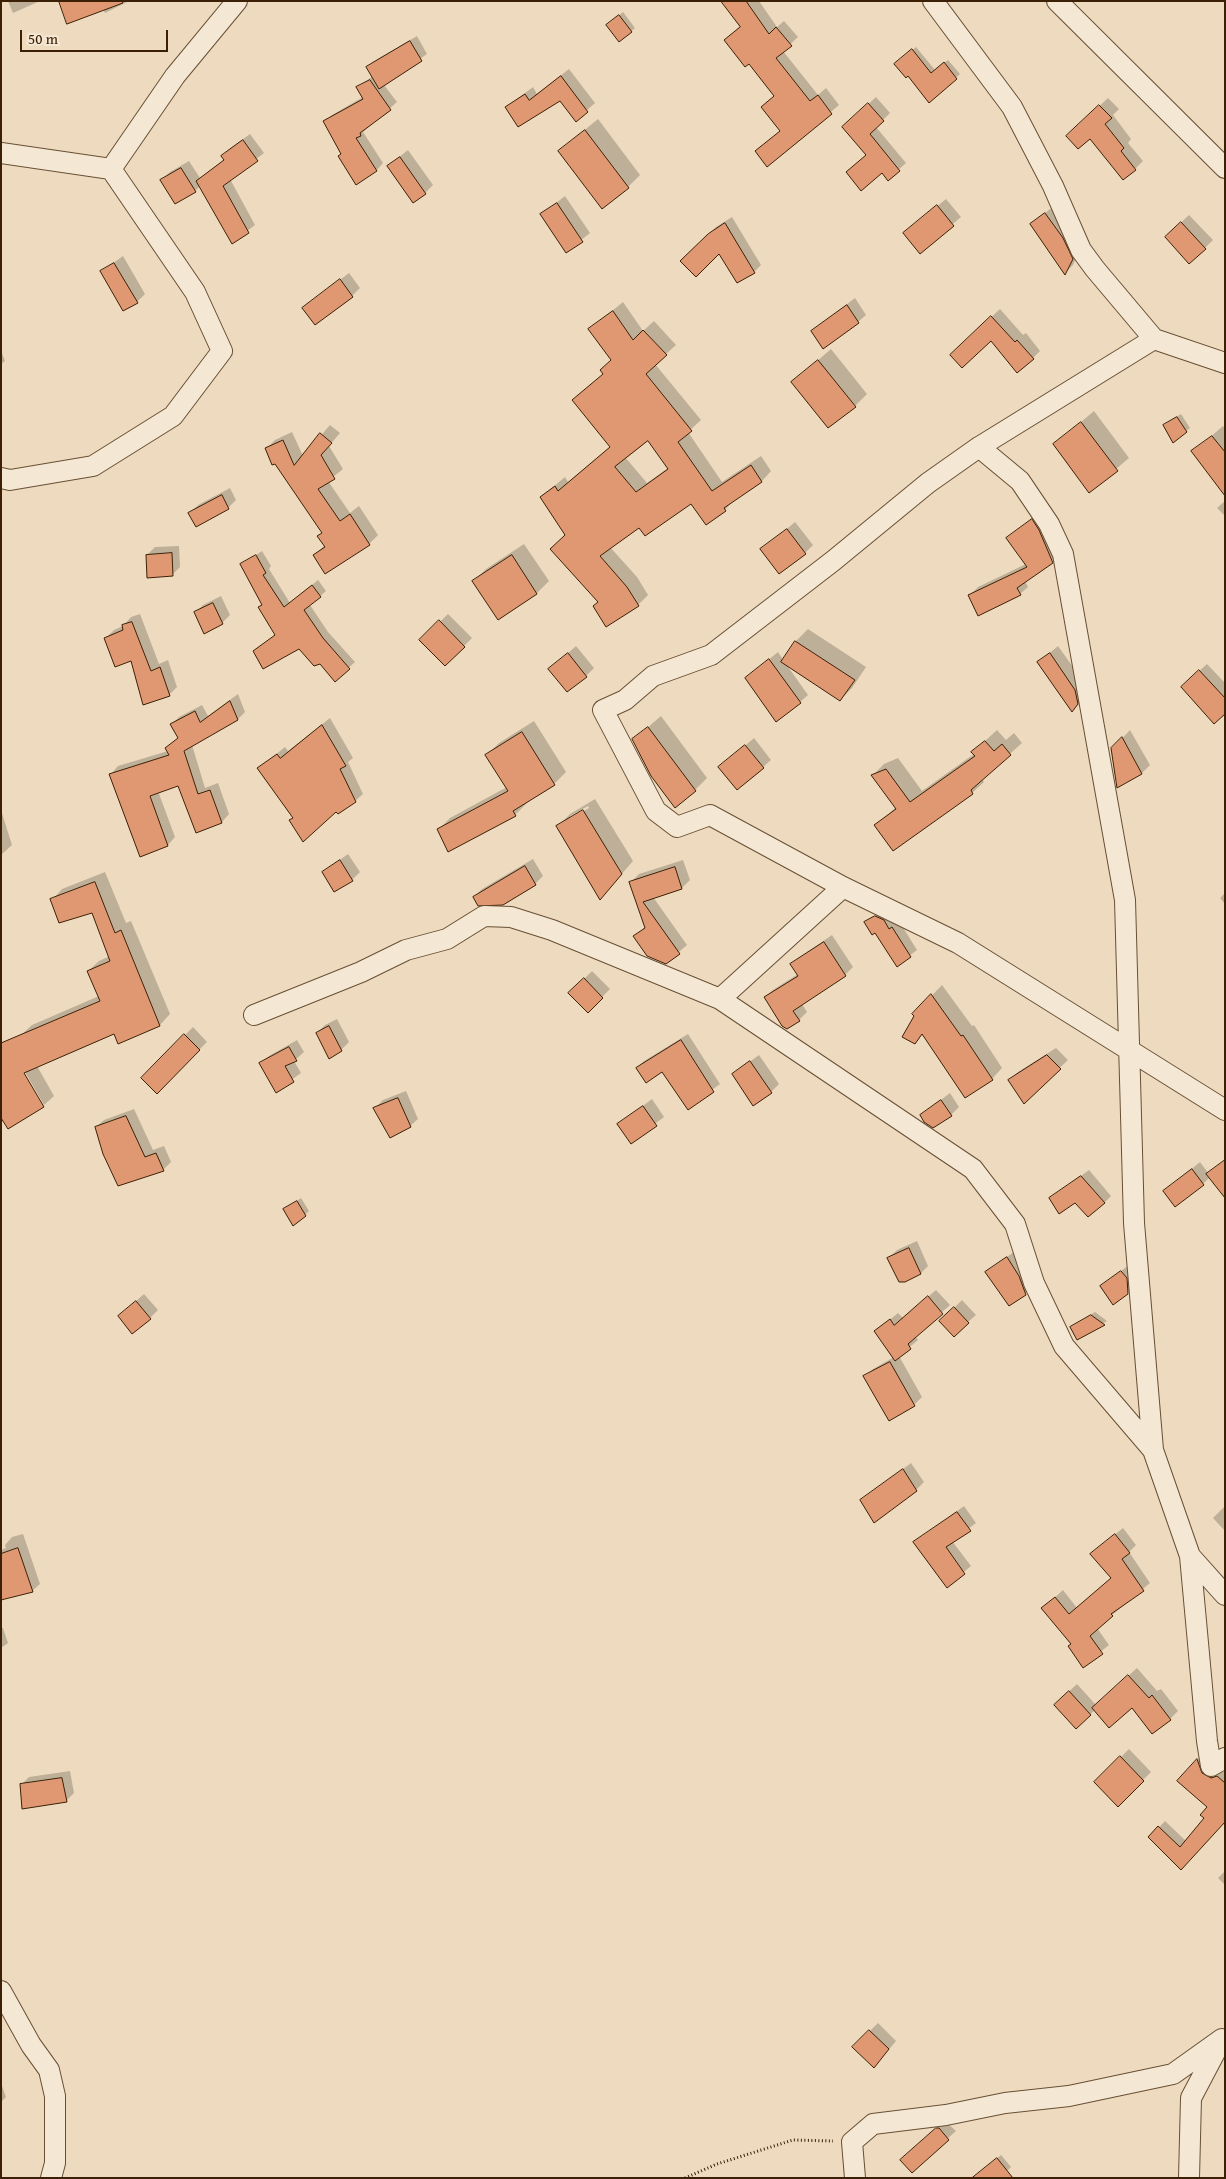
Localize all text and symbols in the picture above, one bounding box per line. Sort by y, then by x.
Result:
scale bar [22,20,170,52]
text: 50 m [28,28,58,49]

